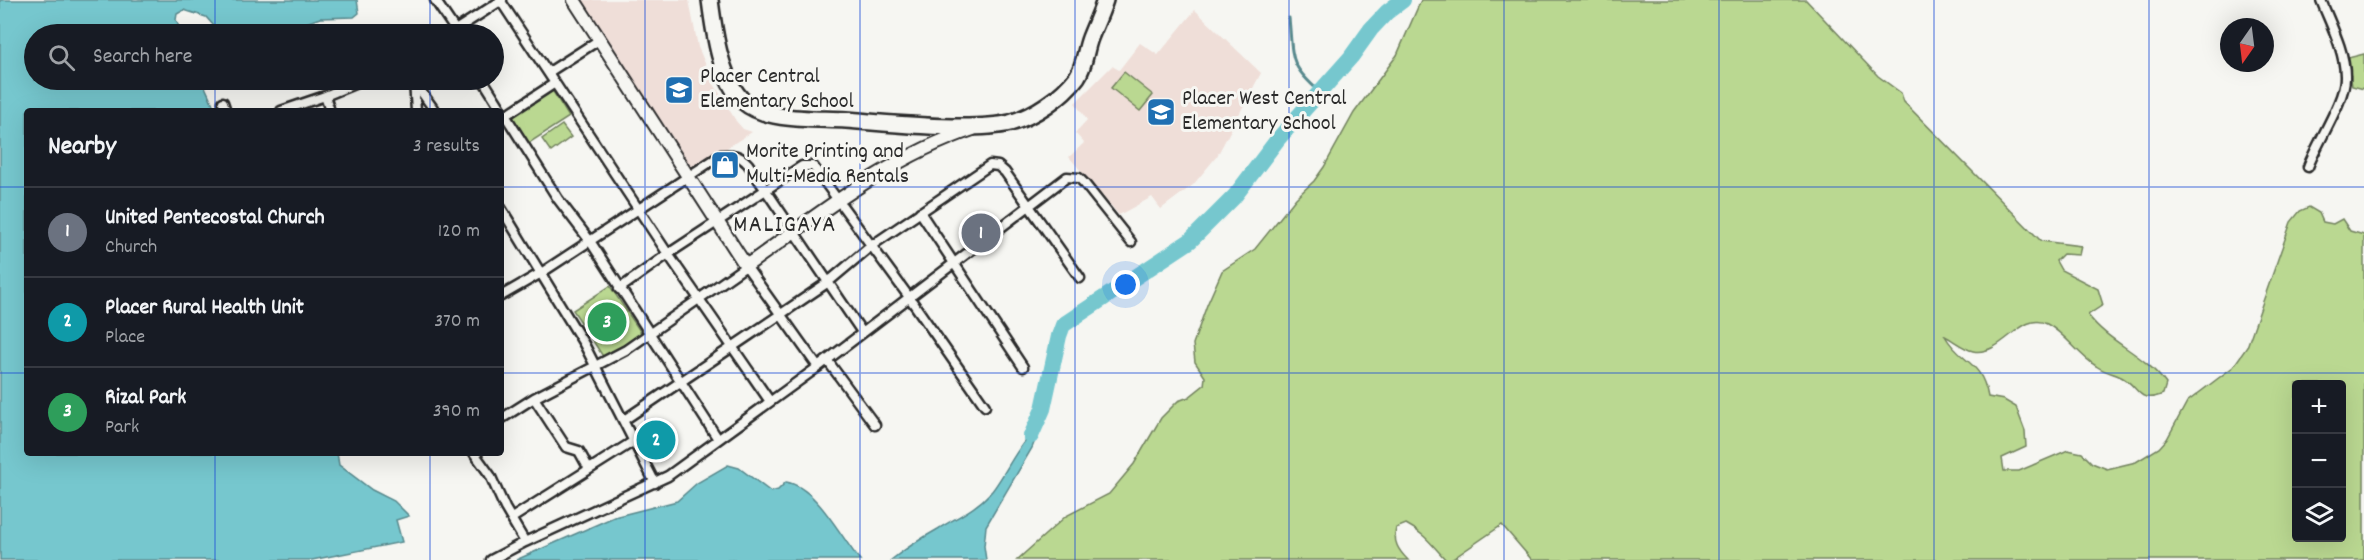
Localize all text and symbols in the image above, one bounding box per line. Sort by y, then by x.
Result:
north arrow [2220,18,2274,72]
search box [24,24,504,90]
icon: search [45,41,78,74]
text: Search here [93,42,192,73]
place label: Placer Central Elementary School [700,62,854,118]
school or university icon: Placer Central Elementary School [663,74,695,106]
place label: Placer West Central Elementary School [1182,84,1347,140]
school or university icon: Placer West Central Elementary School [1145,96,1177,128]
text: Nearby [48,129,116,166]
text: 3 results [413,133,480,161]
place label: Morite Printing and Multi-Media Rentals [746,137,909,193]
shop icon: Morite Printing and Multi-Media Rentals [709,149,741,181]
text: United Pentecostal Church [105,203,325,234]
district label: MALIGAYA [733,209,837,243]
pin: 1 [962,210,1000,256]
text: 1 [65,218,70,246]
text: 120 m [438,218,480,246]
text: Church [105,234,157,262]
your location [1111,270,1140,299]
text: Placer Rural Health Unit [105,293,304,324]
pin: 3 [588,300,626,344]
text: 2 [63,308,72,336]
text: 370 m [434,308,480,336]
text: Place [105,324,145,352]
map controls [2292,380,2346,542]
button: + [2292,380,2346,434]
text: Rizal Park [105,383,186,414]
text: 3 [63,398,72,426]
text: 390 m [433,398,480,426]
text: Park [105,414,139,442]
pin: 2 [636,418,676,462]
button: − [2292,434,2346,488]
button: layers [2292,488,2346,542]

